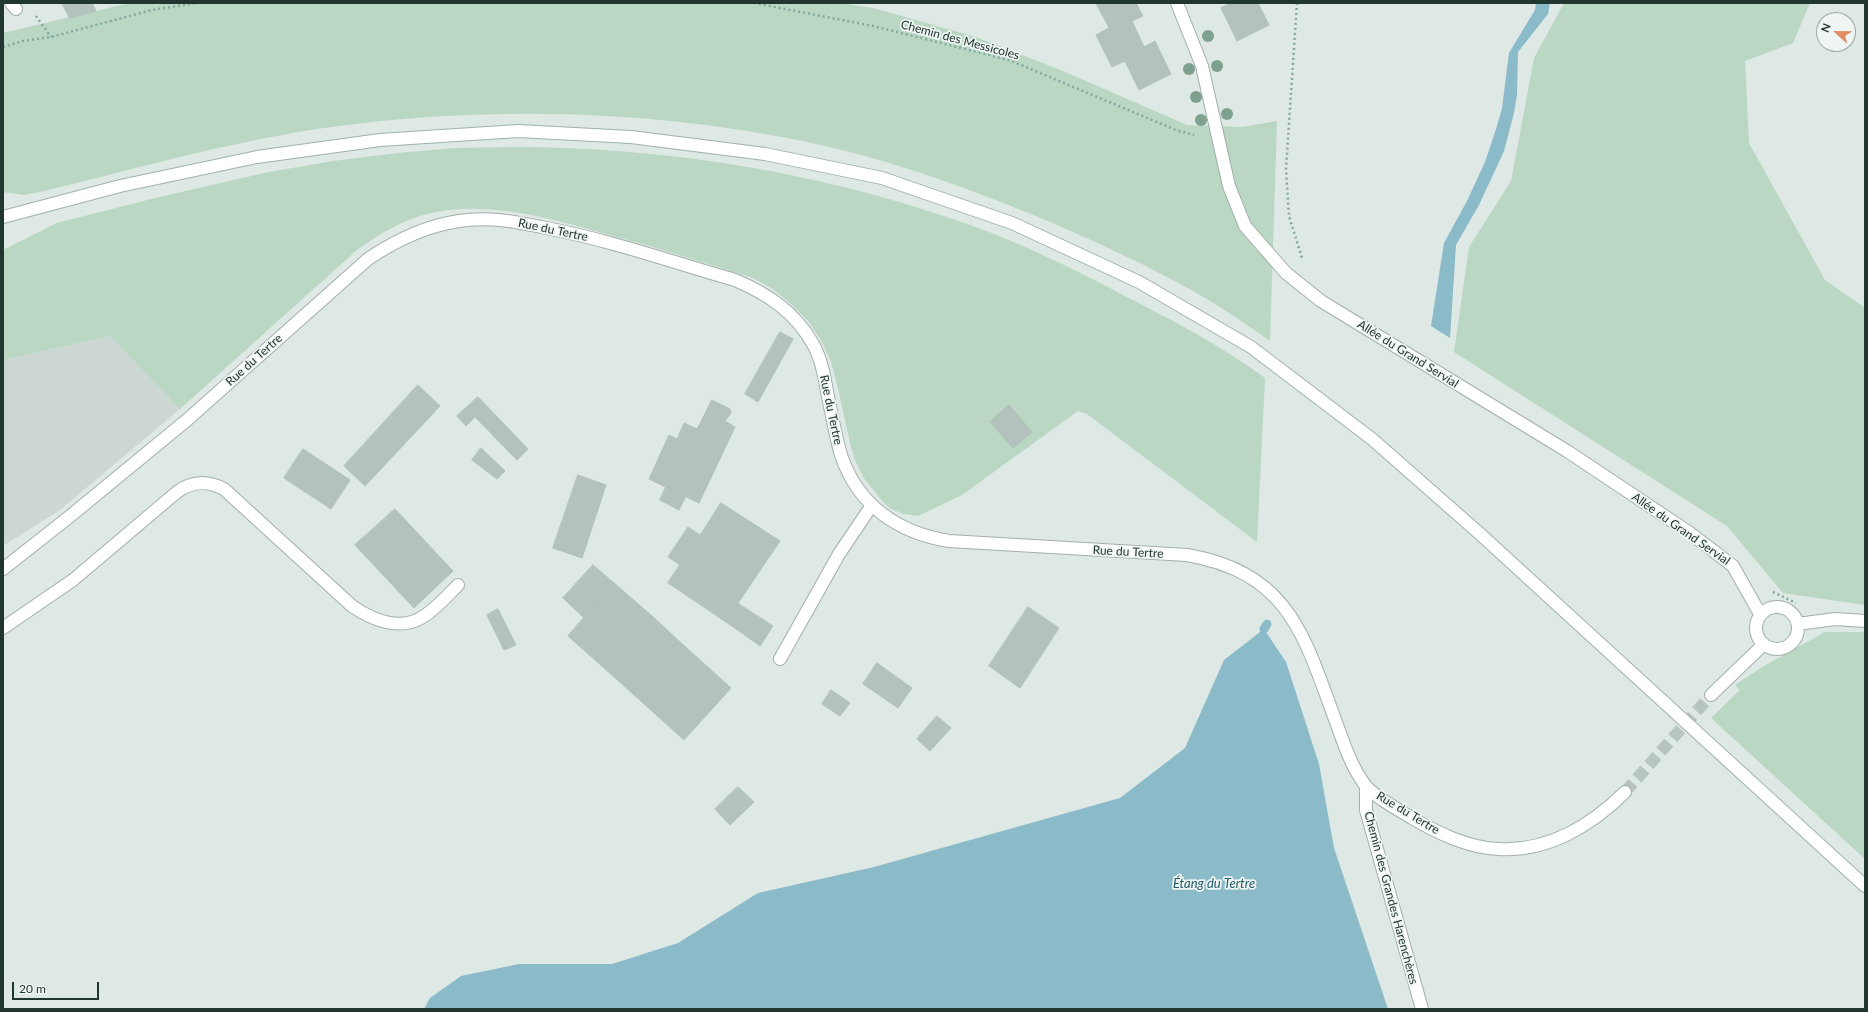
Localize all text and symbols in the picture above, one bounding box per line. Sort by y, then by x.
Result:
north arrow [1816,12,1856,52]
street label: Chemin des Messicoles [899,17,1021,63]
text: N [1818,21,1833,34]
street label: Rue du Tertre [517,216,589,244]
street label: Allée du Grand Servial [1355,317,1461,391]
street label: Rue du Tertre [223,331,285,389]
street label: Rue du Tertre [817,374,845,446]
street label: Allée du Grand Servial [1629,490,1733,568]
street label: Rue du Tertre [1092,543,1164,561]
street label: Rue du Tertre [1374,789,1442,837]
street label: Chemin des Grandes Harenchères [1361,810,1421,986]
water label: Étang du Tertre [1173,876,1255,892]
scale bar [14,974,101,1000]
text: 20 m [19,981,46,996]

